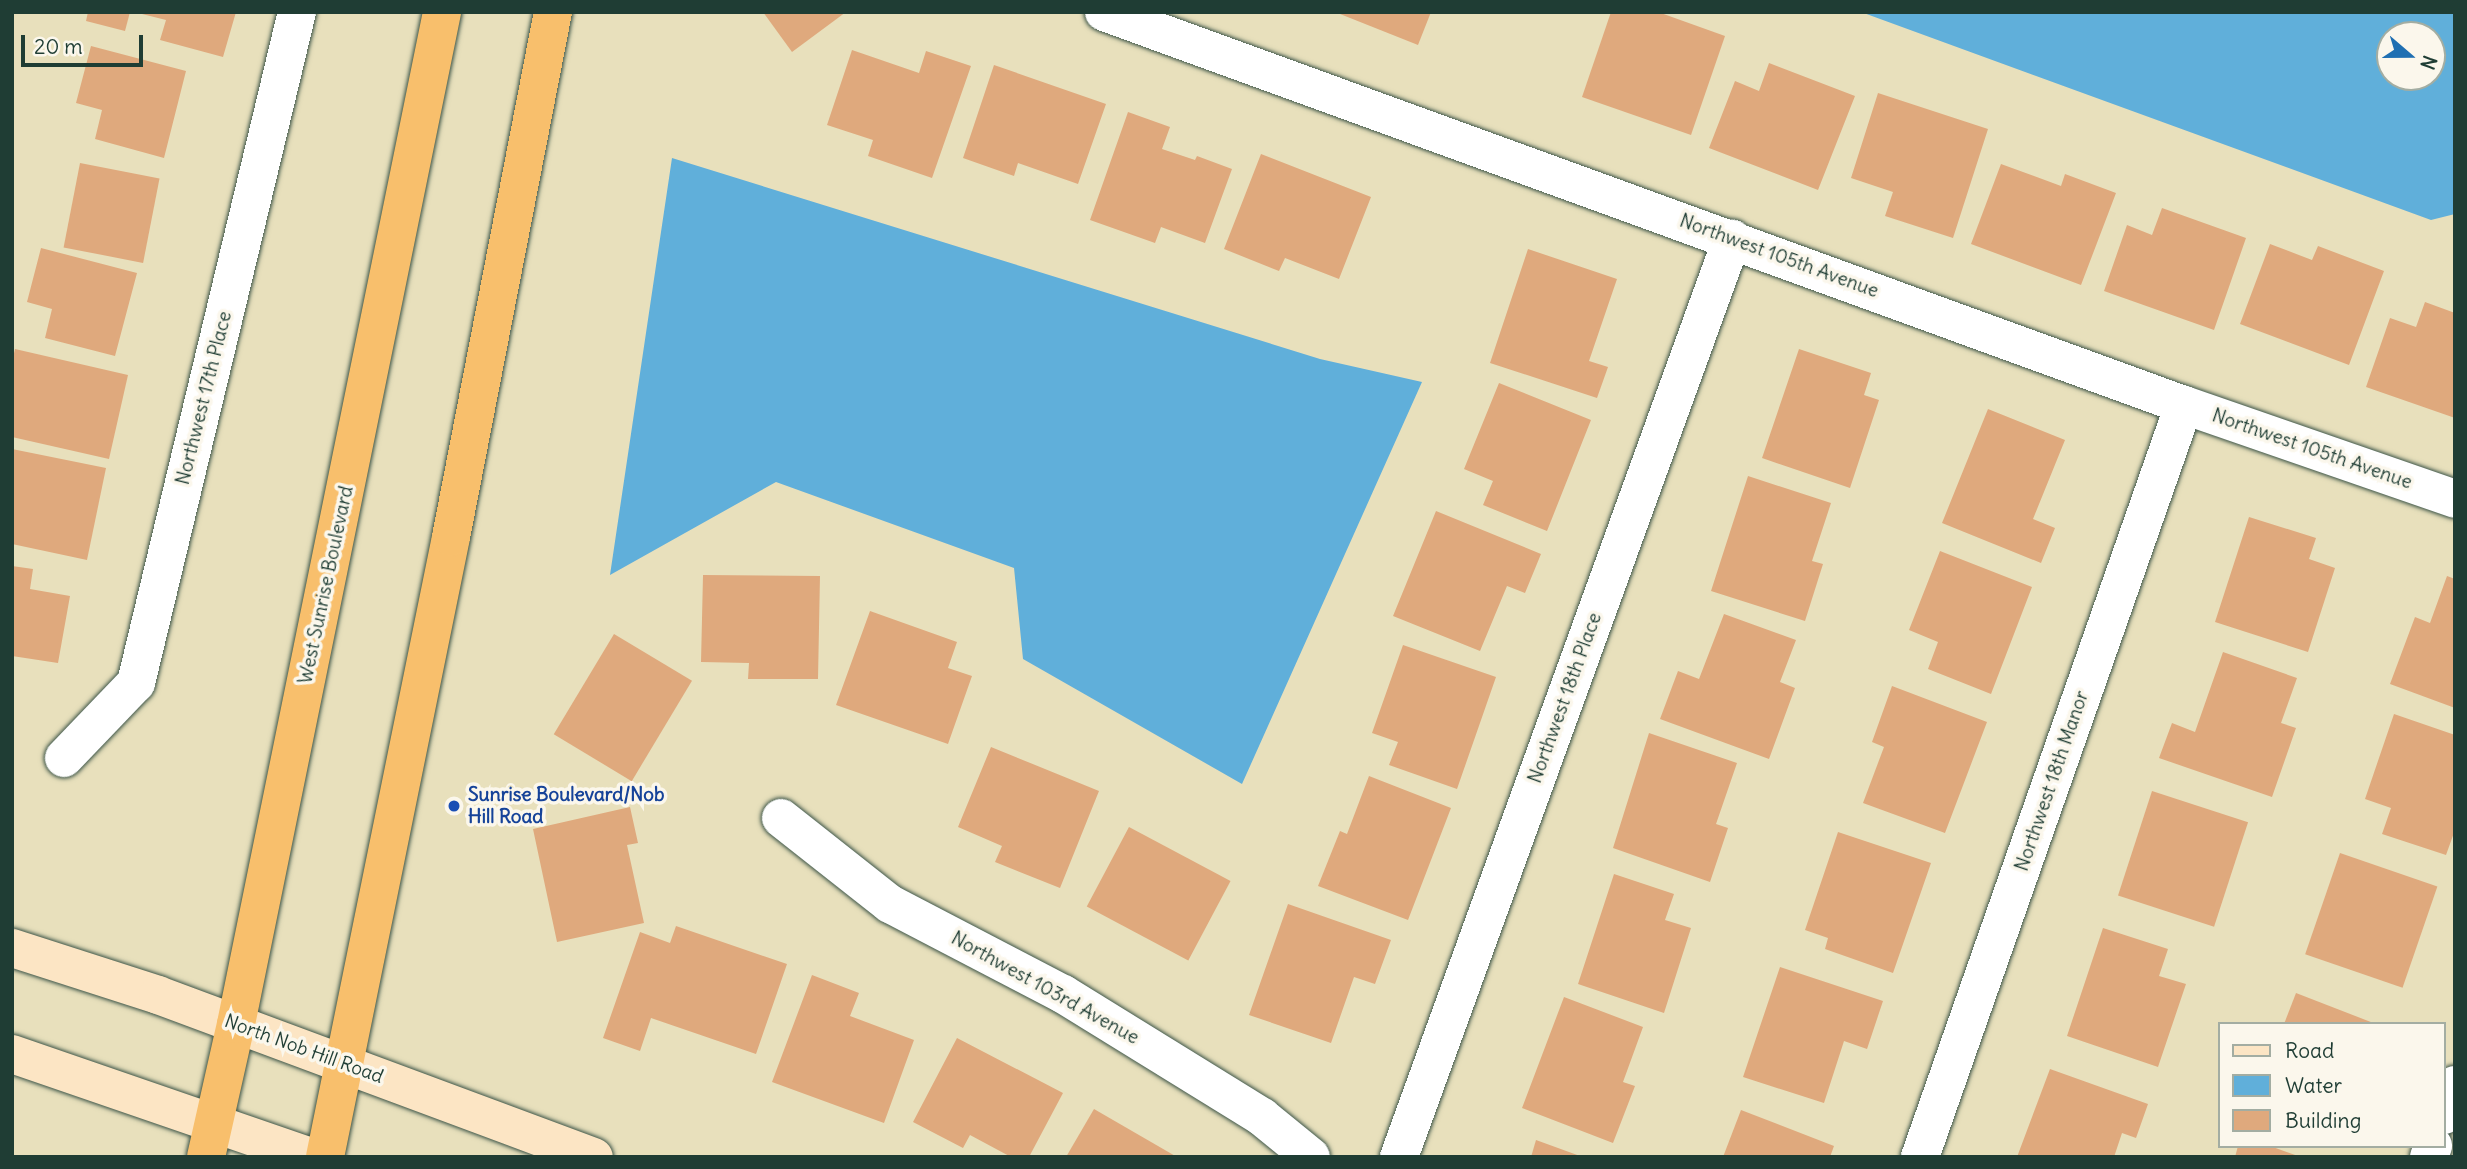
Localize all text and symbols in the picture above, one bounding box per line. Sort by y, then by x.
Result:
scale bar [24,21,147,65]
north arrow [2376,21,2446,91]
text: 20 m [34,33,83,60]
text: N [2415,52,2442,73]
street label: Northwest 105th Avenue [1676,209,1882,303]
street label: Northwest 17th Place [171,309,237,487]
street label: Northwest 105th Avenue [2209,404,2415,494]
street label: West Sunrise Boulevard [294,484,358,686]
street label: Northwest 18th Place [1524,610,1606,786]
street label: Northwest 18th Manor [2010,688,2094,874]
place label: Sunrise Boulevard/Nob Hill Road [468,784,664,828]
marker: Sunrise Boulevard/Nob Hill Road [446,798,462,814]
street label: Northwest 103rd Avenue [947,927,1143,1049]
street label: North Nob Hill Road [221,1010,387,1088]
legend [2218,1022,2446,1148]
text: Road [2285,1037,2334,1064]
text: Water [2285,1072,2342,1099]
text: Building [2285,1107,2361,1134]

